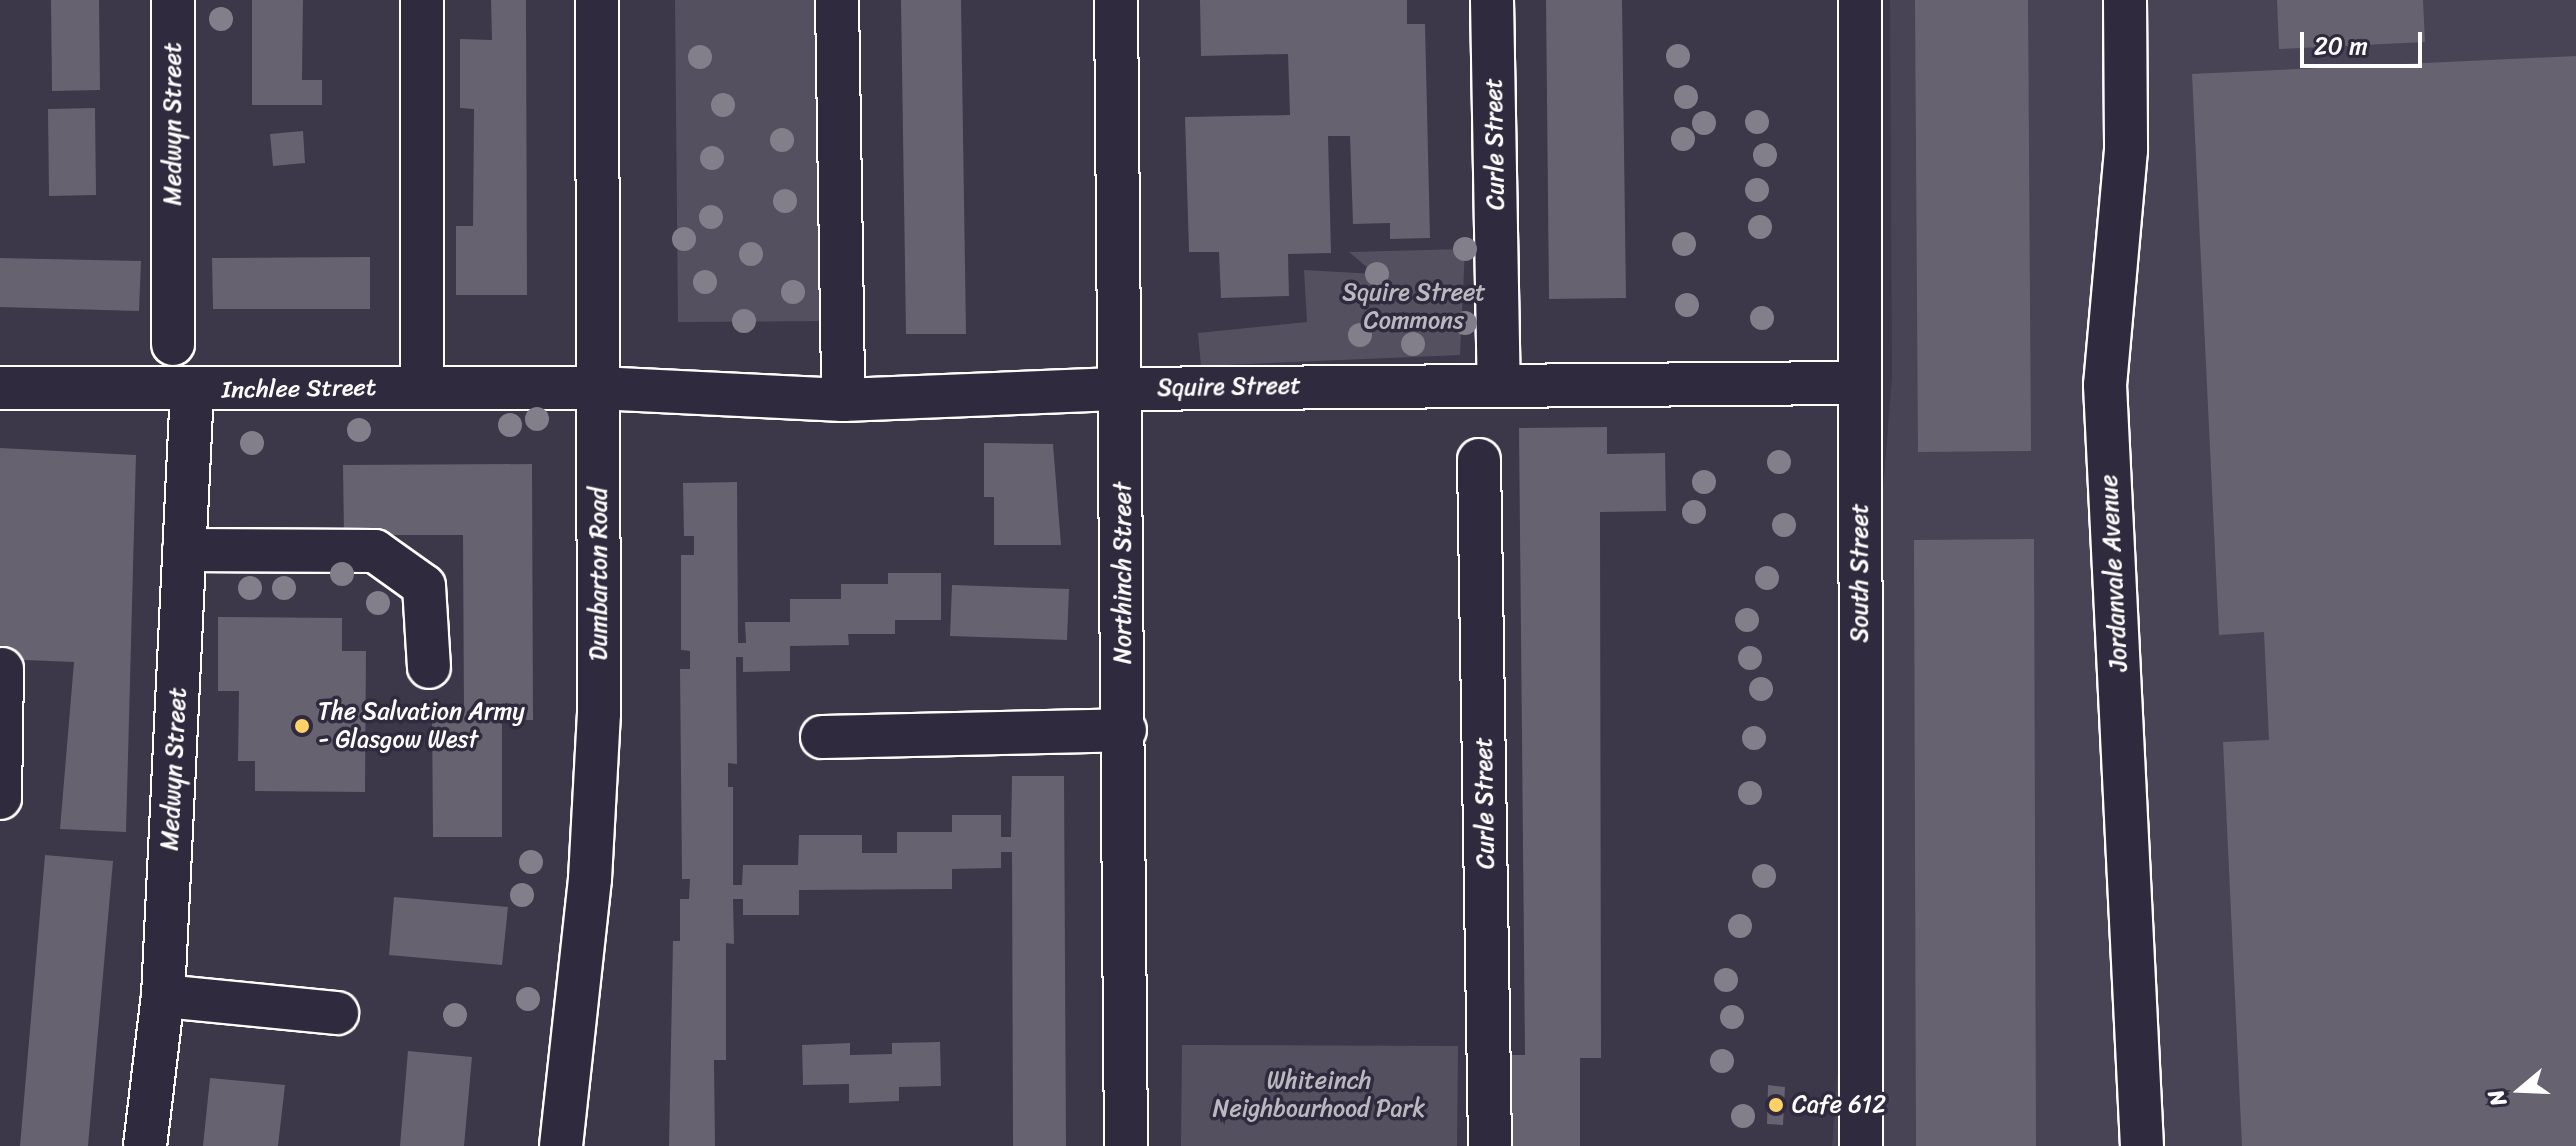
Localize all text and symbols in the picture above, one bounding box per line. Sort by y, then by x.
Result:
scale bar [2304,16,2426,66]
text: 20 m [2314,25,2368,67]
street label: Medwyn Street [159,43,187,205]
street label: Curle Street [1479,77,1511,211]
park label: Squire Street Commons [1342,279,1486,335]
street label: Squire Street [1157,371,1301,403]
street label: Inchlee Street [222,373,376,405]
street label: Jordanvale Avenue [2094,474,2134,672]
street label: Northinch Street [1109,482,1137,664]
street label: Dumbarton Road [585,487,613,661]
street label: South Street [1846,503,1874,643]
street label: Medwyn Street [155,687,193,851]
place label: The Salvation Army - Glasgow West [318,698,524,754]
marker: The Salvation Army - Glasgow West [293,717,311,735]
street label: Curle Street [1469,736,1501,870]
north arrow [2480,1050,2560,1130]
park label: Whiteinch Neighbourhood Park [1213,1067,1425,1123]
text: N [2476,1084,2518,1112]
place label: Cafe 612 [1792,1091,1886,1119]
marker: Cafe 612 [1767,1096,1785,1114]

